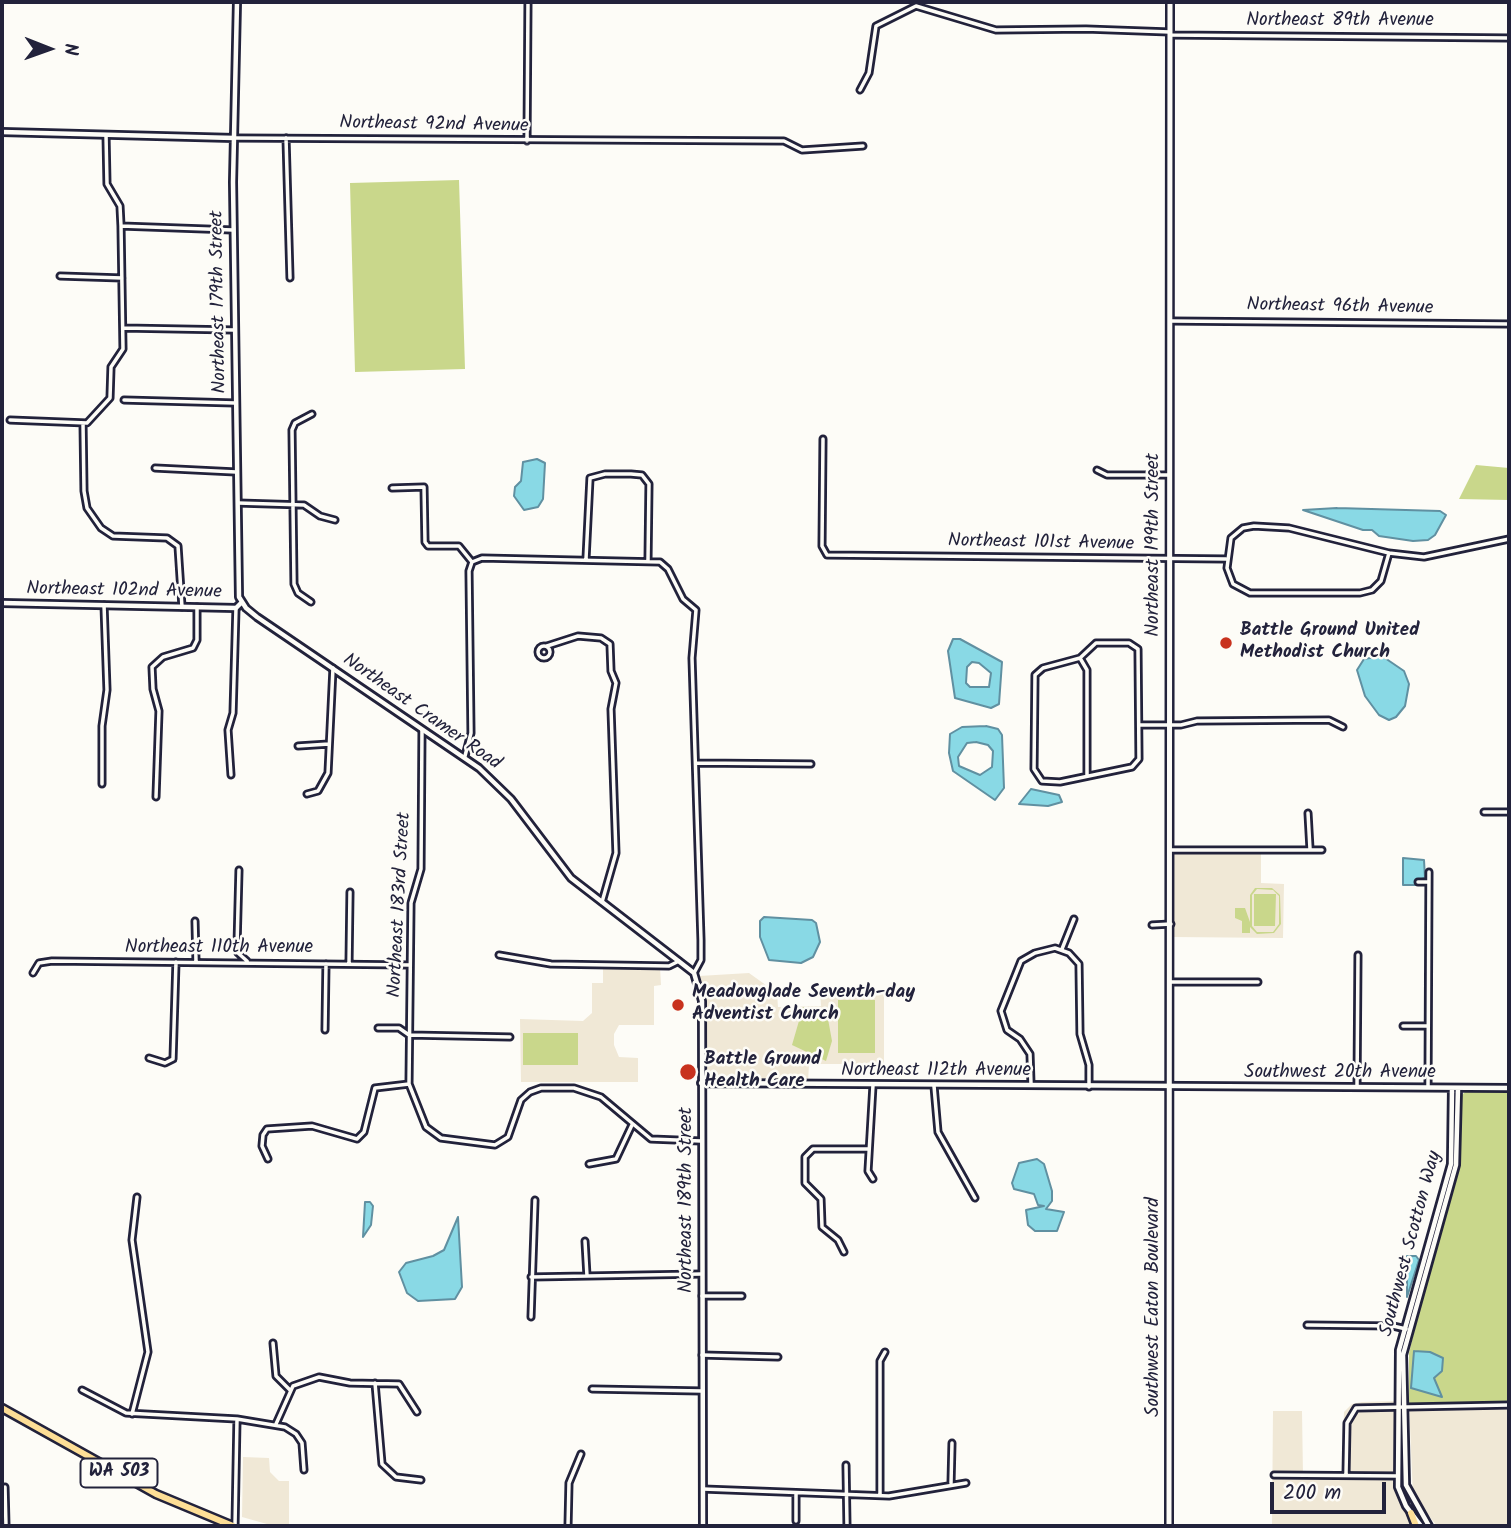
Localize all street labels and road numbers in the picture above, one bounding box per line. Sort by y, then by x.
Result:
street label: Northeast 89th Avenue [1246,11,1434,33]
street label: Northeast 92nd Avenue [339,113,529,139]
street label: Northeast 179th Street [207,210,233,394]
street label: Northeast 96th Avenue [1246,295,1434,321]
street label: Northeast 199th Street [1144,453,1166,637]
street label: Northeast 101st Avenue [948,531,1134,557]
street label: Northeast 102nd Avenue [26,579,222,605]
street label: Northeast Cramer Road [337,650,505,776]
street label: Northeast 183rd Street [385,812,417,998]
street label: Northeast 110th Avenue [125,938,313,960]
street label: Northeast 112th Avenue [841,1061,1031,1083]
street label: Southwest 20th Avenue [1244,1063,1436,1085]
street label: Northeast 189th Street [677,1107,699,1293]
street label: Southwest Scotton Way [1376,1149,1448,1339]
street label: Southwest Eaton Boulevard [1144,1197,1166,1417]
road number: WA 503 [80,1458,158,1488]

